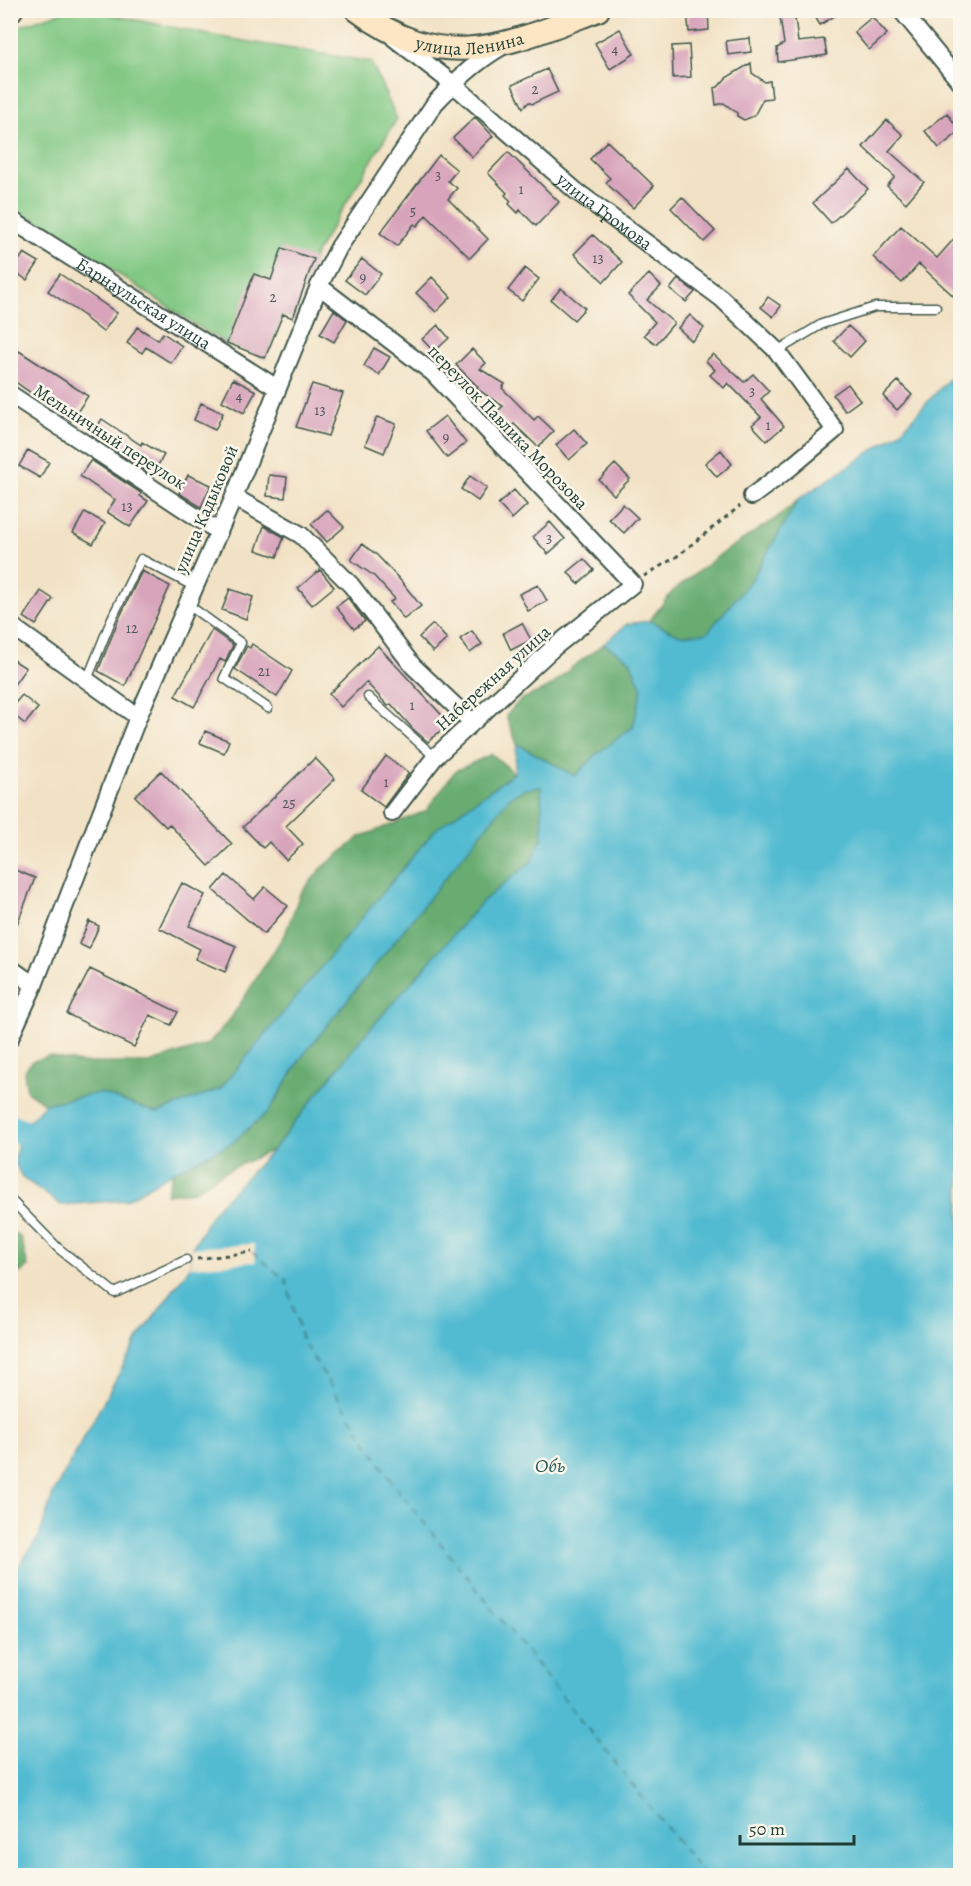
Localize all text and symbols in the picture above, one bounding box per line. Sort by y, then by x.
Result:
street label: улица Ленина [412,26,527,61]
house number: 4 [612,39,619,59]
house number: 2 [531,79,539,99]
house number: 3 [435,165,441,185]
street label: улица Громова [551,167,658,256]
house number: 1 [518,179,524,199]
house number: 5 [410,201,416,221]
house number: 13 [592,248,604,268]
street label: Барнаульская улица [71,252,216,356]
house number: 9 [360,267,367,287]
house number: 2 [269,287,277,307]
street label: переулок Павлика Морозова [423,339,594,515]
street label: Мельничный переулок [29,379,191,495]
house number: 3 [749,381,755,401]
house number: 4 [236,386,243,406]
house number: 13 [314,400,326,420]
house number: 1 [765,415,771,435]
house number: 9 [443,427,450,447]
street label: улица Кадыковой [168,442,244,577]
house number: 13 [121,496,133,516]
house number: 3 [546,528,552,548]
house number: 12 [126,618,138,638]
street label: Набережная улица [430,619,556,736]
house number: 21 [258,661,270,681]
house number: 1 [409,695,415,715]
house number: 1 [383,772,389,792]
house number: 25 [282,793,296,813]
water label: Обь [535,1452,565,1479]
scale bar [740,1808,854,1846]
text: 50 m [749,1817,785,1841]

